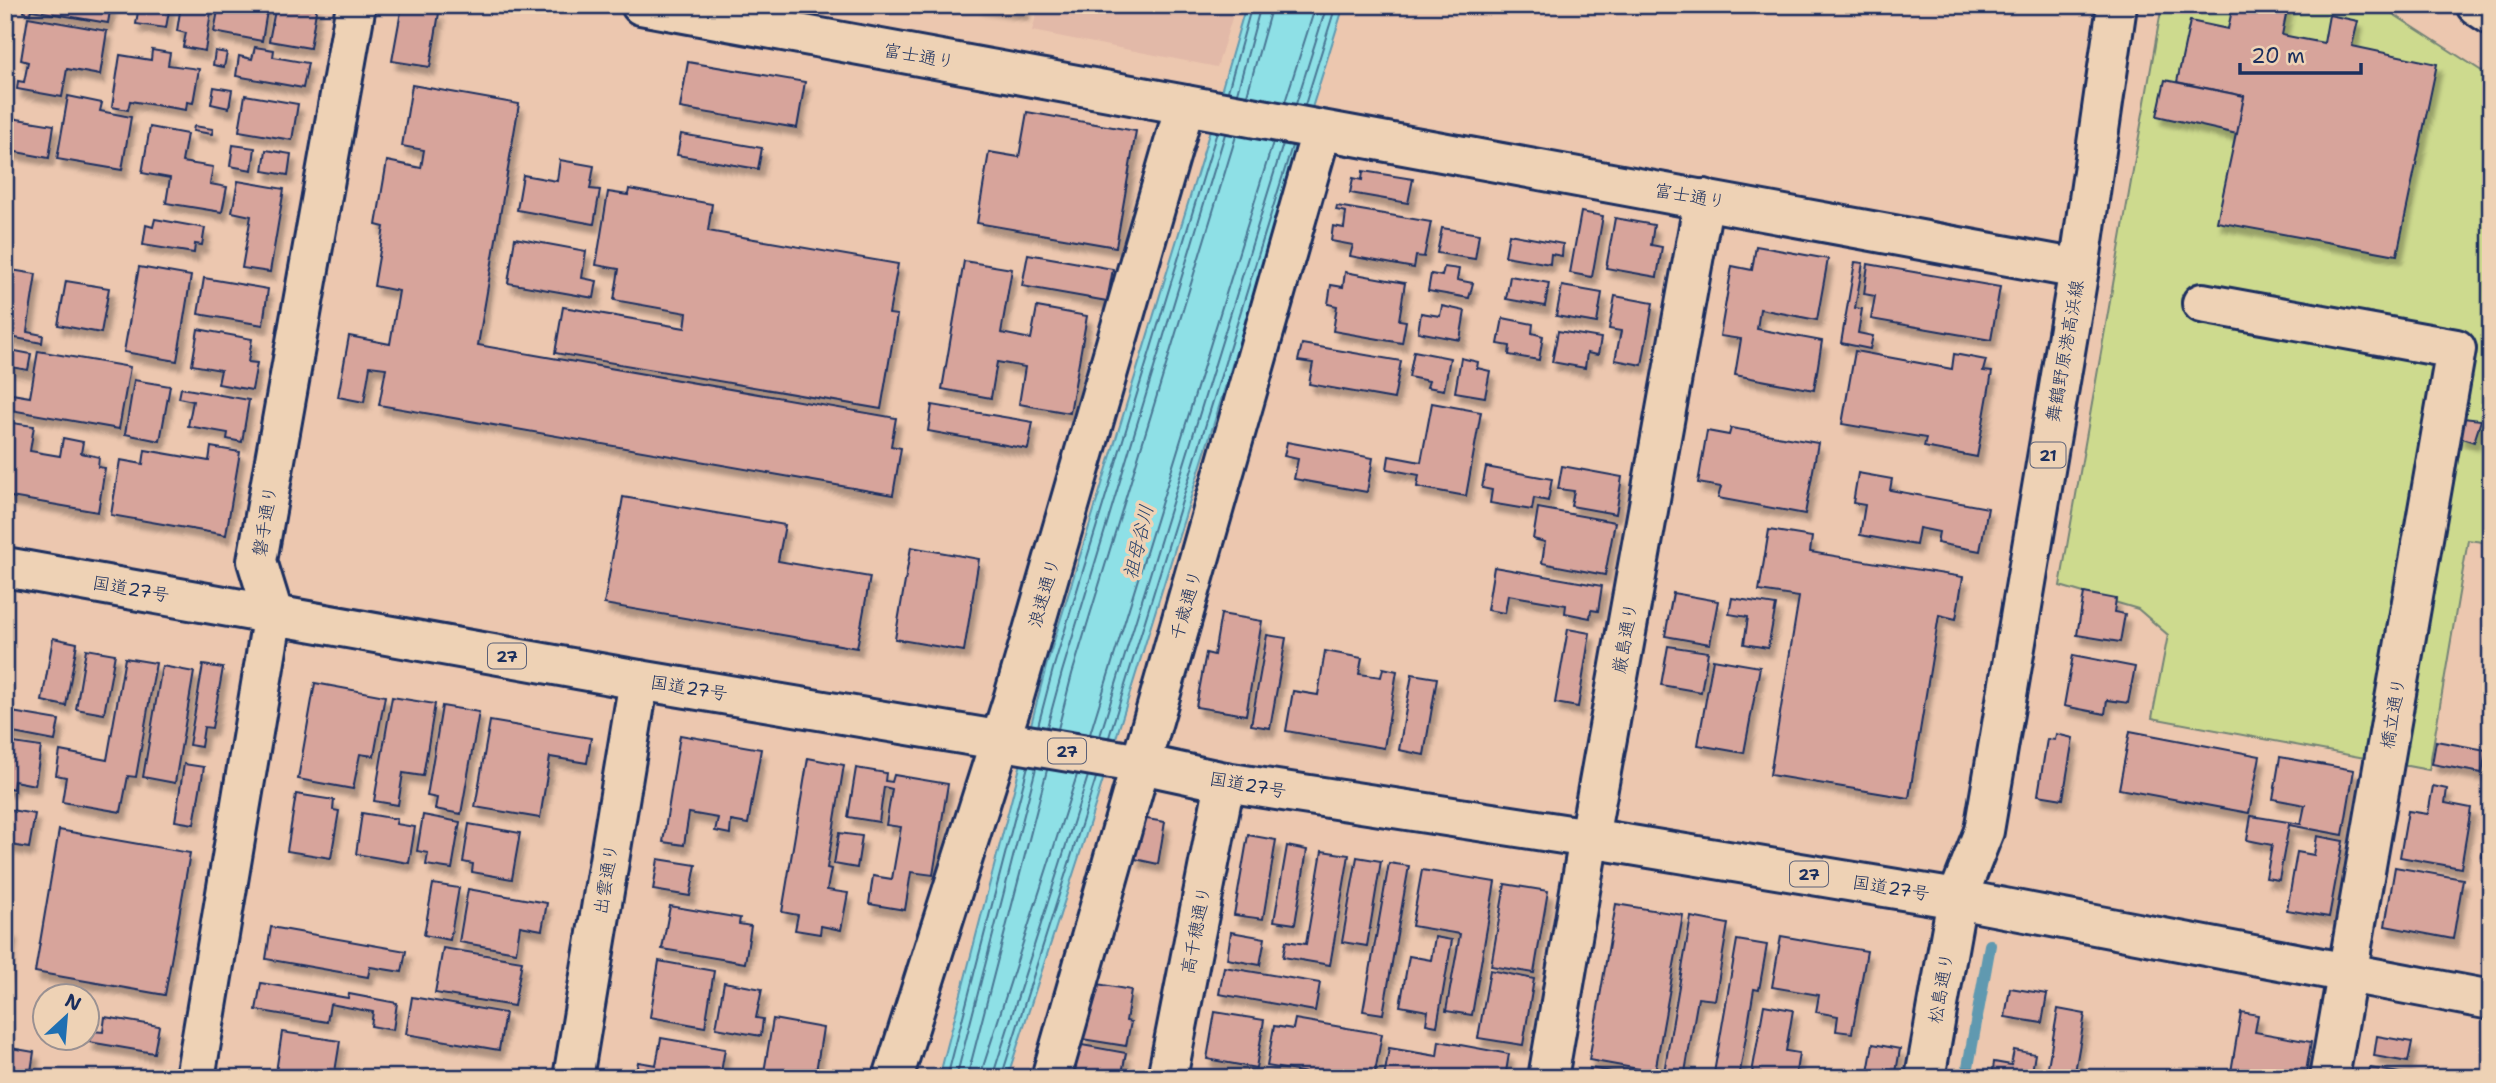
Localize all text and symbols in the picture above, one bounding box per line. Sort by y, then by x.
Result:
scale bar [2240,32,2361,76]
street label: 富士通り [881,38,957,74]
text: 20 m [2251,42,2305,70]
street label: 富士通り [1652,178,1728,214]
street label: 舞鶴野原港高浜線 [2041,278,2089,424]
road number: 21 [2030,442,2066,468]
street label: 磐手通り [248,484,282,558]
water label: 祖母谷川 [1118,502,1159,582]
street label: 浪速通り [1023,555,1065,631]
street label: 千歳通り [1165,567,1207,643]
street label: 国道27号 [91,570,171,608]
street label: 厳島通り [1607,600,1643,676]
road number: 27 [488,643,526,668]
street label: 国道27号 [649,670,729,706]
street label: 橋立通り [2375,675,2411,751]
road number: 27 [1048,738,1086,764]
street label: 国道27号 [1208,766,1288,804]
street label: 出雲通り [589,842,623,916]
road number: 27 [1790,862,1828,887]
street label: 国道27号 [1851,870,1931,906]
street label: 高千穂通り [1176,884,1216,976]
street label: 松島通り [1923,950,1959,1026]
north arrow [32,982,102,1052]
text: N [61,988,85,1017]

